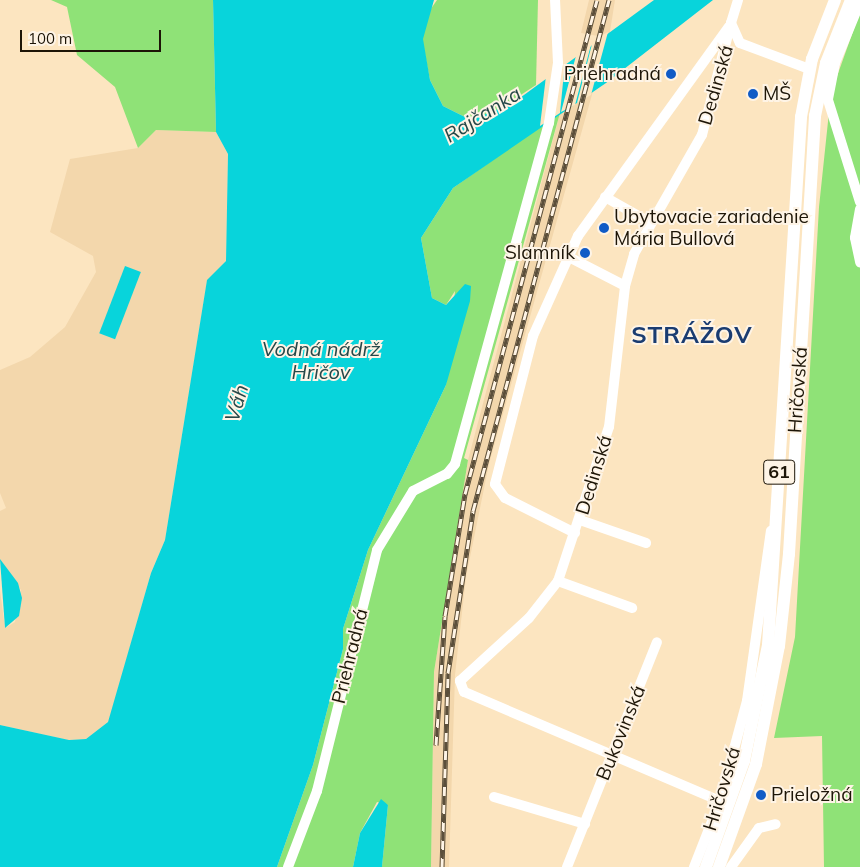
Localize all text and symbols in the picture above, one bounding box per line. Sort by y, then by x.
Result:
scale bar [22,20,164,52]
text: 100 m [28,29,72,48]
street label: Dedinská [694,42,738,128]
place label: Priehradná [564,63,661,85]
marker: Priehradná [665,68,677,80]
water label: Rajčanka [439,81,525,147]
place label: MŠ [763,83,791,105]
marker: MŠ [747,88,759,100]
place label: Ubytovacie zariadenie Mária Bullová [614,206,809,250]
marker: Ubytovacie zariadenie Mária Bullová [598,222,610,234]
place label: Slamník [505,242,575,264]
marker: Slamník [579,247,591,259]
district label: STRÁŽOV [630,321,754,349]
water label: Vodná nádrž Hričov [262,336,380,383]
street label: Hričovská [784,346,812,434]
water label: Váh [219,382,253,424]
street label: Dedinská [571,432,617,518]
road number: 61 [763,457,795,488]
street label: Priehradná [327,606,373,706]
street label: Bukovinská [592,682,650,784]
street label: Hričovská [698,744,746,834]
place label: Prieložná [771,784,853,806]
marker: Prieložná [755,789,767,801]

